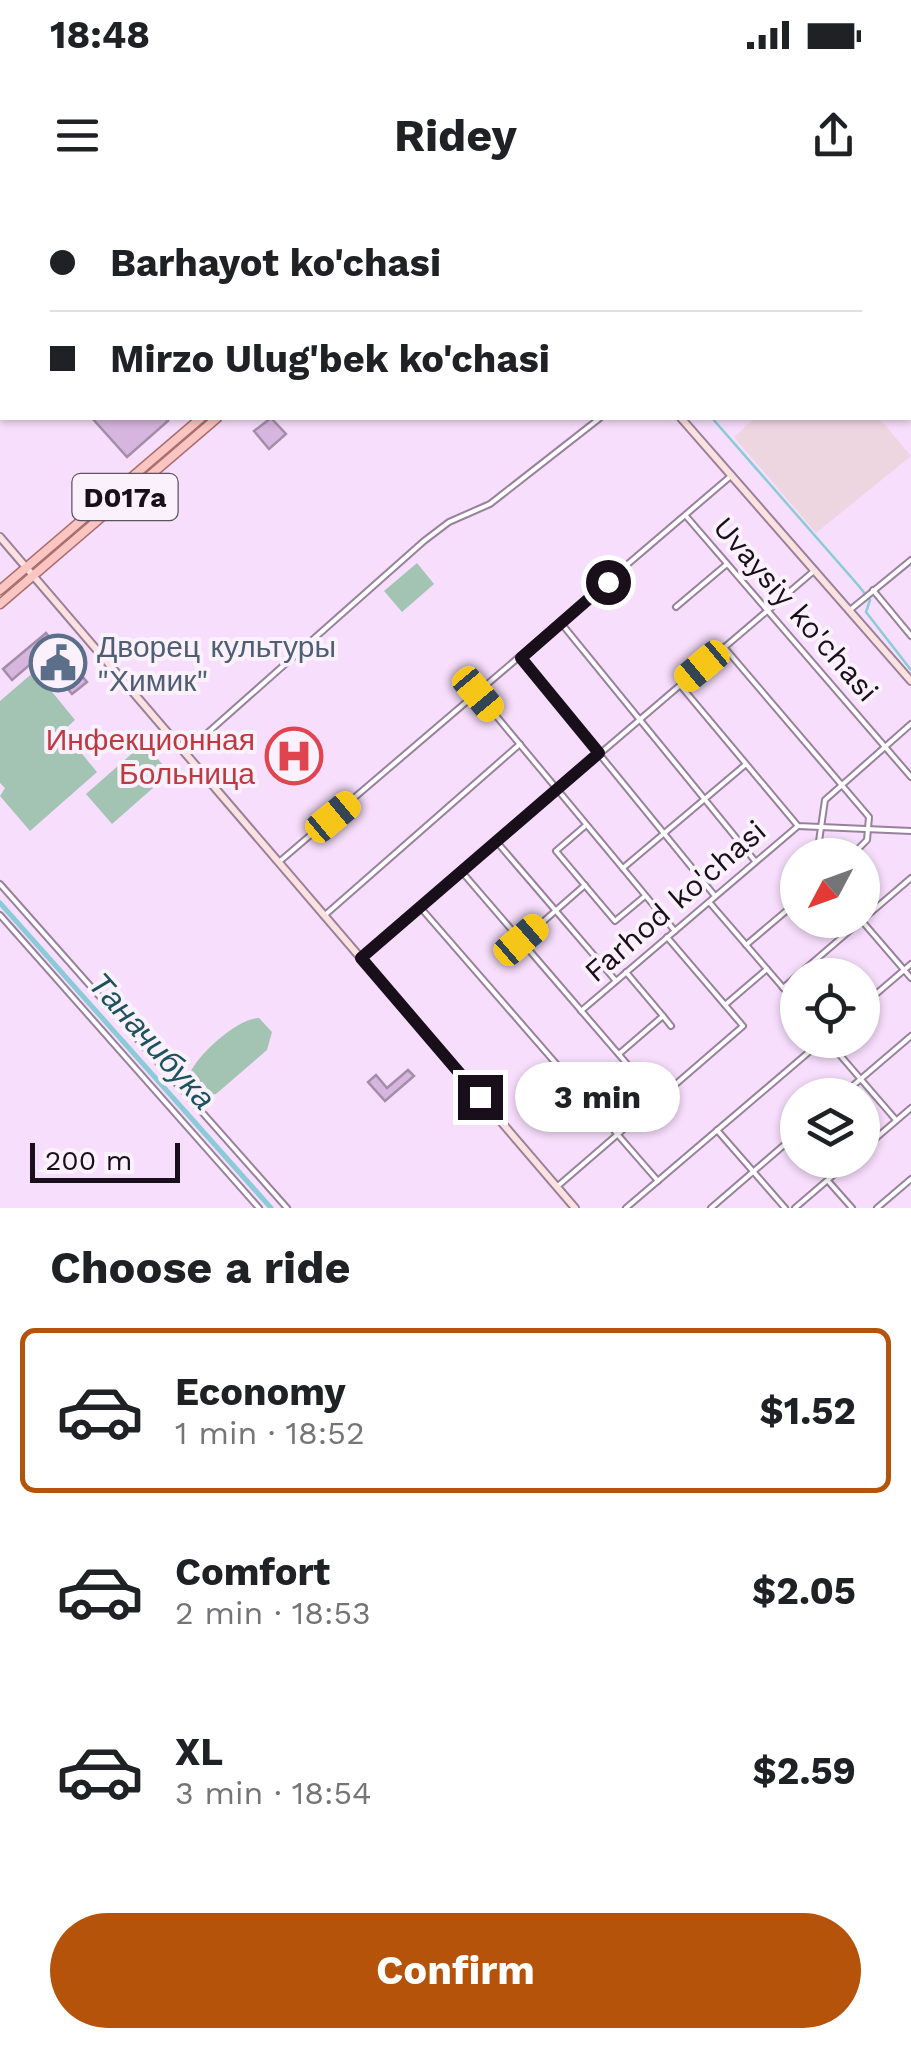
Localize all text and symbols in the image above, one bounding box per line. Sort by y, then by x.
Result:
text: 18:48 [50,13,150,57]
icon: menu [50,108,105,163]
icon: share [806,108,861,163]
text: Ridey [394,109,517,162]
text: Barhayot ko'chasi [110,241,441,285]
text: Mirzo Ulug'bek ko'chasi [110,337,550,381]
road number: D017a [72,474,178,520]
street label: Uvaysiy ko'chasi [706,510,886,708]
route start [586,560,631,605]
place label: Дворец культуры "Химик" [97,629,336,698]
public building icon: Дворец культуры "Химик" [28,633,88,693]
car [669,635,735,697]
car [447,661,509,727]
place label: Инфекционная Больница [46,722,255,791]
hospital icon: Инфекционная Больница [264,726,324,786]
car [300,786,366,848]
street label: Farhod ko'chasi [577,813,773,989]
north arrow [780,838,880,938]
map controls [780,838,880,1178]
car [489,909,553,971]
button: locate [780,958,880,1058]
water label: Таначибука [81,965,223,1117]
callout: 3 min [515,1062,680,1132]
route end [458,1075,503,1120]
text: 3 min [554,1078,641,1116]
button: layers [780,1078,880,1178]
scale bar [30,1138,180,1183]
text: 200 m [45,1144,132,1177]
text: Choose a ride [50,1241,350,1294]
icon: car [55,1366,145,1456]
text: Economy [175,1370,346,1414]
text: $1.52 [759,1389,856,1433]
text: 1 min · 18:52 [175,1414,365,1452]
icon: car [55,1546,145,1636]
text: Comfort [175,1550,330,1594]
text: $2.05 [752,1569,856,1613]
text: 2 min · 18:53 [175,1594,371,1632]
icon: car [55,1726,145,1816]
text: XL [175,1730,223,1774]
text: $2.59 [752,1749,856,1793]
text: 3 min · 18:54 [175,1774,372,1812]
button: Confirm [50,1913,861,2028]

